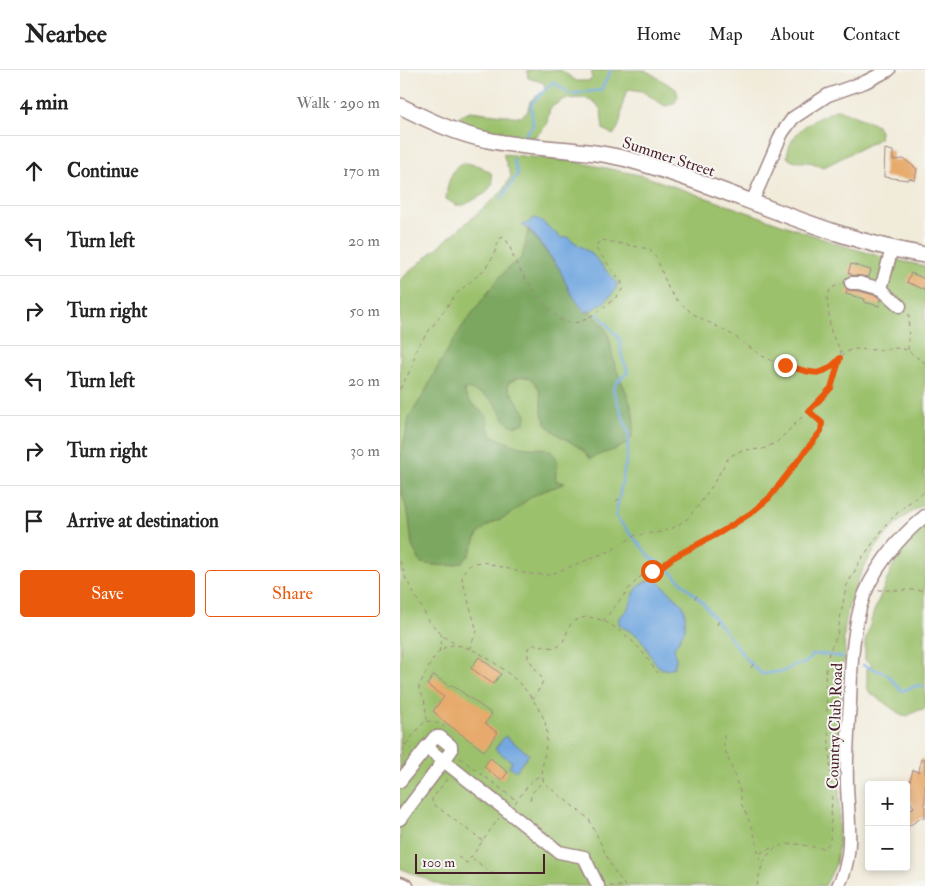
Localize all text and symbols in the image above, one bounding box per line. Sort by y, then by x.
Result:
text: Nearbee [25,19,107,50]
text: Home [636,23,681,46]
text: Map [709,23,743,46]
text: About [771,23,815,46]
text: Contact [843,23,900,46]
text: 4 min [20,89,68,116]
text: Walk · 290 m [297,93,380,113]
street label: Summer Street [620,133,718,181]
icon: ahead [20,157,48,185]
text: Continue [67,159,138,183]
text: 170 m [343,161,380,181]
icon: left [20,227,48,255]
text: Turn left [67,229,135,253]
text: 20 m [348,231,380,251]
icon: right [20,297,48,325]
text: Turn right [67,299,147,323]
text: 50 m [349,301,380,321]
route end [774,354,797,377]
icon: left [20,367,48,395]
text: Turn left [67,369,135,393]
text: 20 m [348,371,380,391]
icon: right [20,437,48,465]
text: Turn right [67,439,147,463]
text: 30 m [350,441,380,461]
icon: arrive [20,507,48,535]
text: Arrive at destination [67,509,219,533]
route start [641,560,664,583]
button: Save [20,570,195,617]
button: Share [205,570,380,617]
street label: Country Club Road [823,663,847,789]
map controls [865,781,910,871]
button: + [865,781,910,826]
button: − [865,826,910,871]
scale bar [415,851,545,874]
text: 100 m [422,854,455,871]

